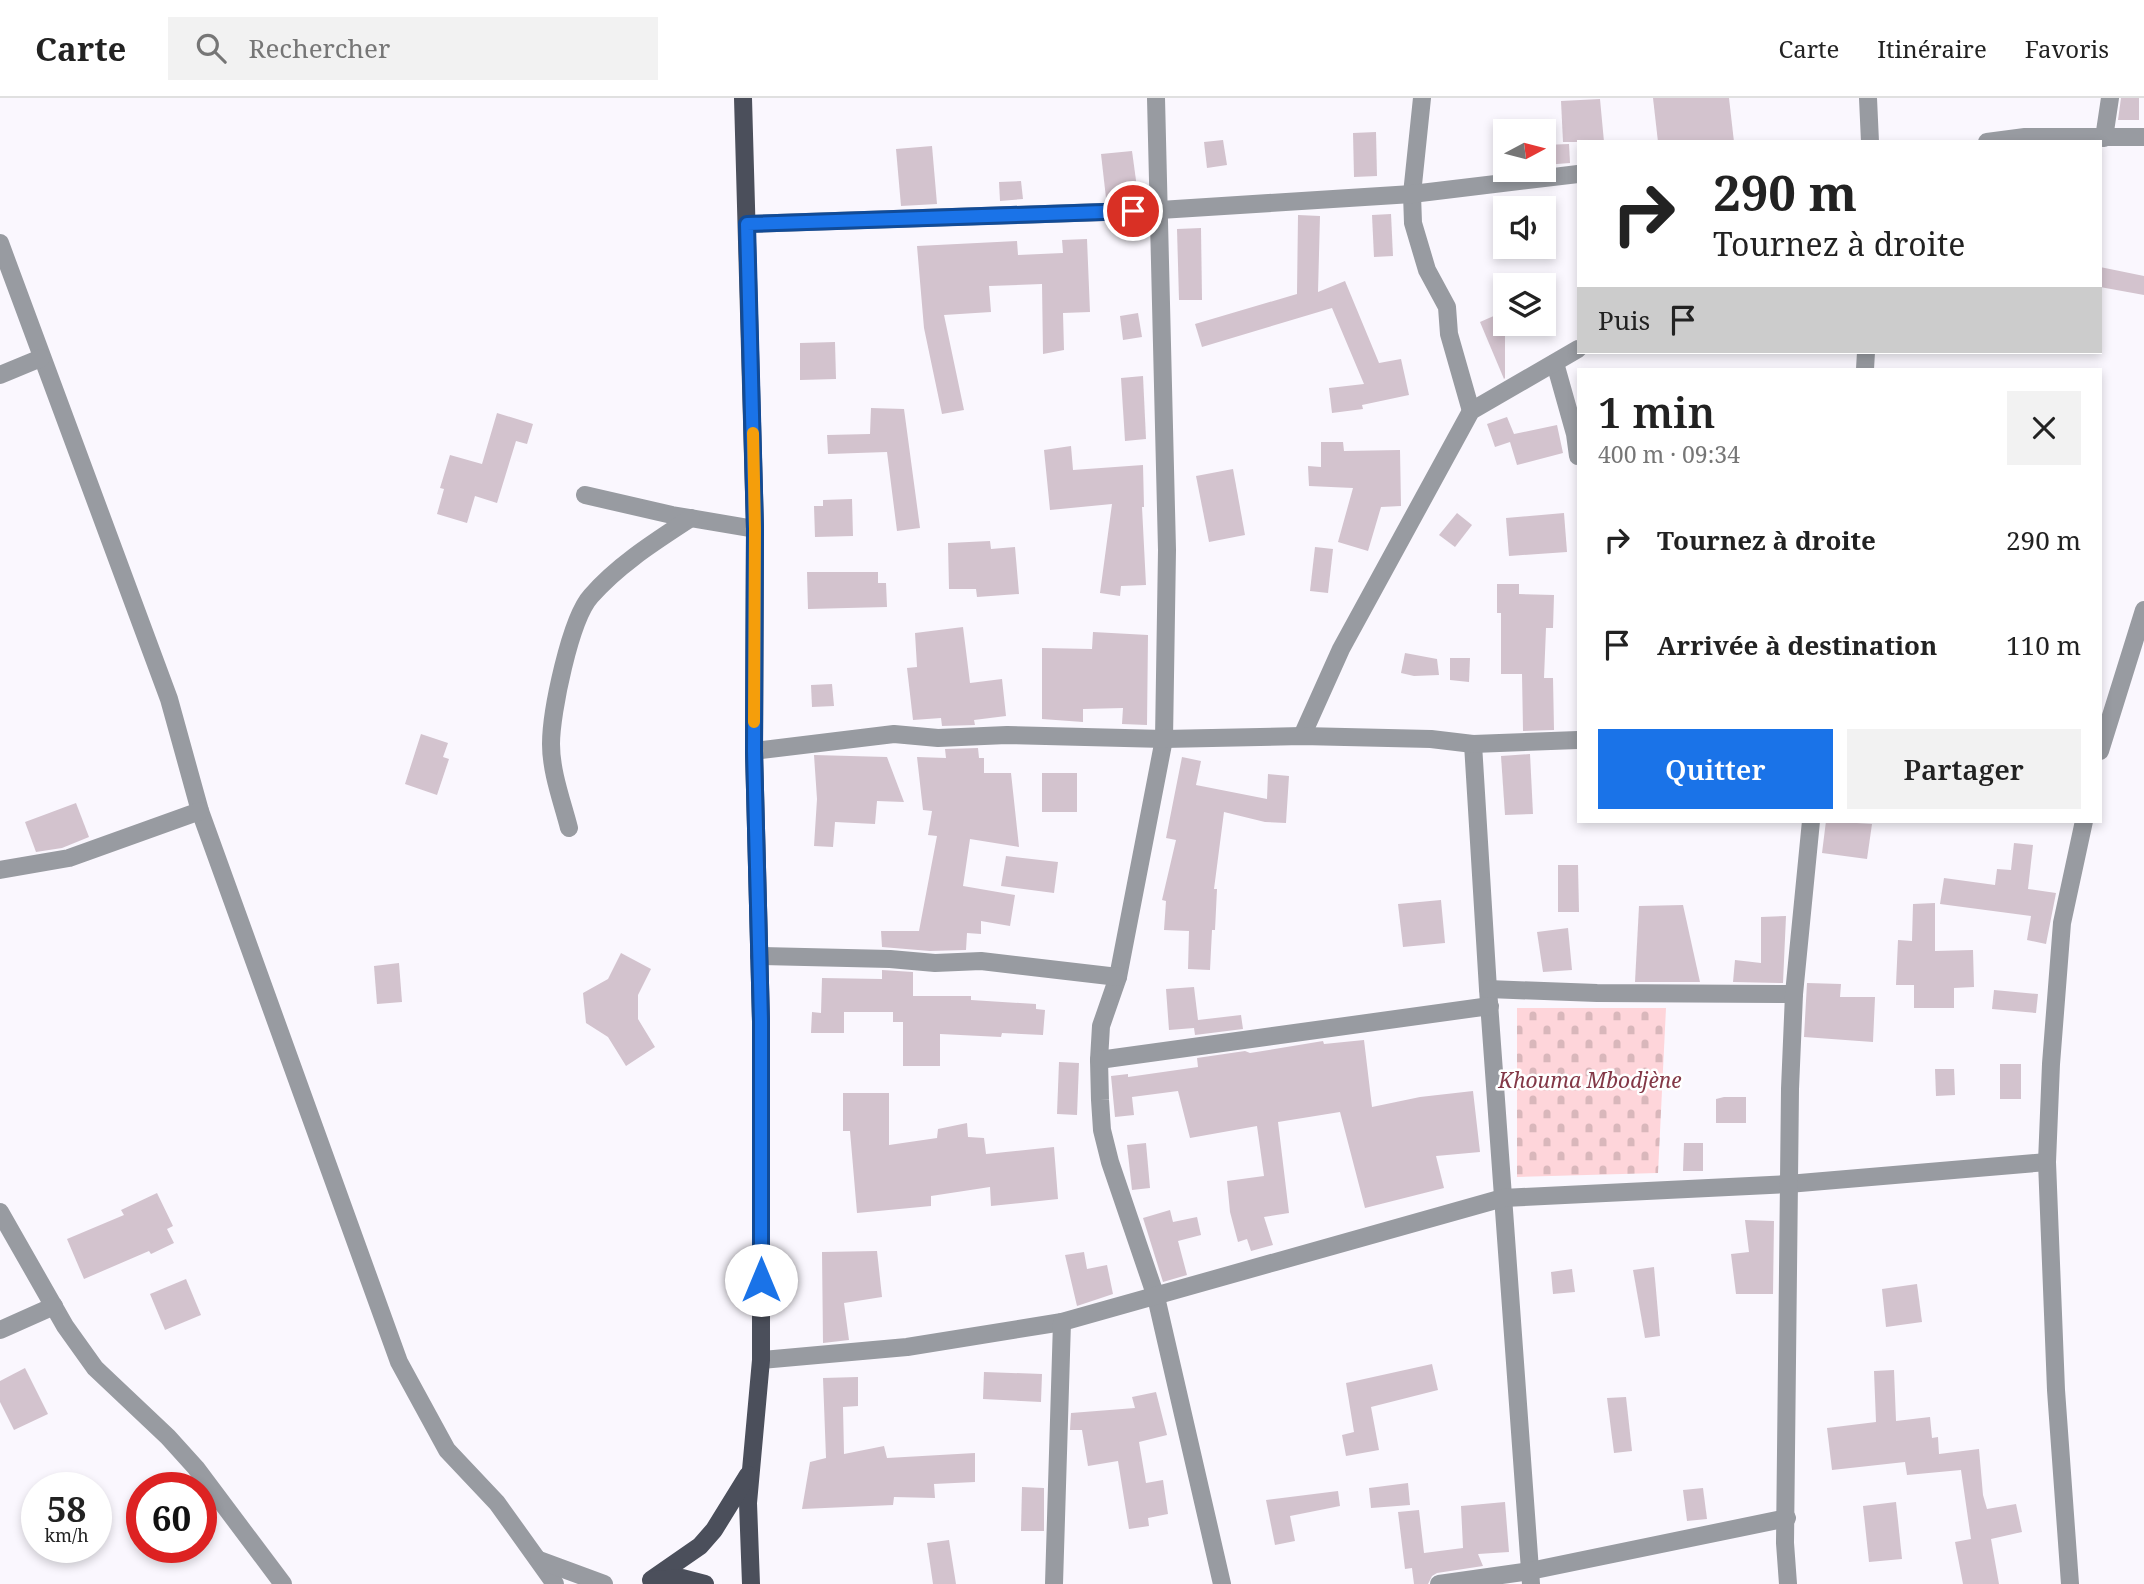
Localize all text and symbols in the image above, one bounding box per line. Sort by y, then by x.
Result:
search box [168,17,658,80]
text: Carte [35,26,126,71]
icon: search [192,29,230,67]
text: Rechercher [248,30,390,66]
text: Carte [1778,32,1839,65]
text: Itinéraire [1877,32,1987,65]
text: Favoris [2025,32,2109,65]
north arrow [1493,119,1556,182]
map controls [1493,119,1556,336]
text: 290 m [1713,159,1857,225]
icon: right [1598,168,1689,259]
pin [1103,181,1163,241]
icon: arrive [1114,192,1152,230]
button: sound [1493,196,1556,259]
text: Tournez à droite [1713,222,1965,265]
button: layers [1493,273,1556,336]
icon: arrive [1664,301,1702,339]
text: Puis [1598,302,1650,338]
text: 1 min [1598,383,1715,440]
button: close [2007,391,2081,465]
text: 400 m · 09:34 [1598,438,1740,470]
icon: right [1598,521,1636,559]
text: Tournez à droite [1657,522,1876,558]
text: 290 m [2006,522,2081,558]
icon: arrive [1598,626,1636,664]
text: Arrivée à destination [1657,627,1937,663]
text: 110 m [2006,627,2081,663]
button: Quitter [1598,729,1833,809]
button: Partager [1847,729,2081,809]
park label: Khouma Mbodjène [1497,1066,1682,1094]
position arrow [724,1243,798,1317]
speed limit sign: 60 [126,1472,217,1563]
text: 58 [47,1485,86,1532]
text: km/h [44,1523,89,1547]

